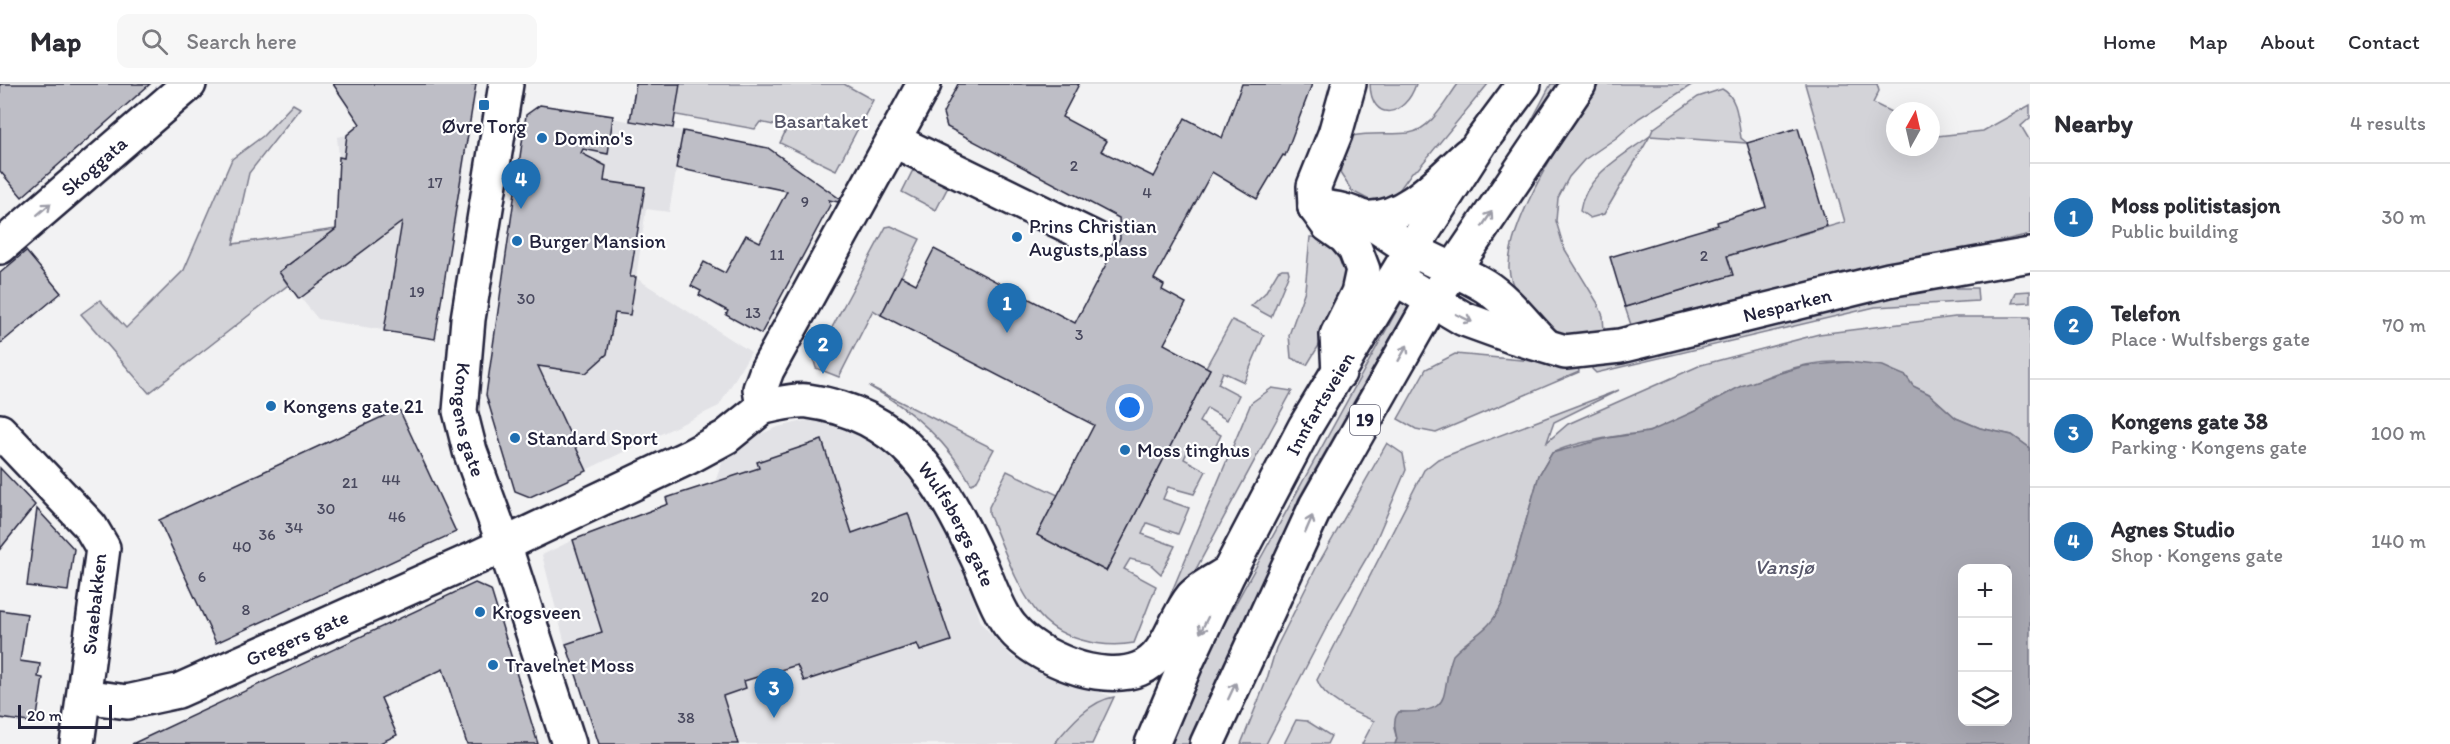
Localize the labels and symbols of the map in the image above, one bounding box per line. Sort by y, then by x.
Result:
marker: Øvre Torg [477,98,491,112]
north arrow [1886,102,1940,156]
park label: Basartaket [774,109,869,133]
place label: Øvre Torg [442,114,527,138]
place label: Domino's [554,126,633,150]
street label: Skoggata [56,130,132,201]
marker: Domino's [535,131,549,145]
house number: 2 [1070,156,1079,175]
pin: 4 [502,160,540,209]
house number: 17 [427,173,443,192]
house number: 4 [1142,183,1152,202]
house number: 9 [801,192,809,211]
one-way arrow [36,202,51,216]
one-way arrow [1481,212,1493,228]
place label: Prins Christian Augusts plass [1029,214,1157,261]
place label: Burger Mansion [529,229,666,253]
marker: Prins Christian Augusts plass [1010,230,1024,244]
marker: Burger Mansion [510,234,524,248]
house number: 11 [770,245,785,264]
house number: 2 [1700,246,1709,265]
house number: 19 [409,282,425,301]
street label: Nesparken [1740,282,1834,327]
pin: 1 [988,284,1026,333]
house number: 30 [517,289,535,308]
house number: 13 [745,303,761,322]
one-way arrow [1454,312,1472,324]
pin: 2 [804,324,842,374]
house number: 3 [1075,325,1084,344]
one-way arrow [1397,345,1409,362]
street label: Innfartsveien [1280,347,1360,459]
street label: Kongens gate [447,362,490,480]
your location [1115,393,1144,422]
place label: Kongens gate 21 [283,394,424,418]
marker: Kongens gate 21 [264,399,278,413]
road number: 19 [1350,405,1380,435]
place label: Standard Sport [527,426,659,450]
marker: Standard Sport [508,431,522,445]
place label: Moss tinghus [1137,438,1250,462]
marker: Moss tinghus [1118,443,1132,457]
street label: Wulfsbergs gate [913,456,1000,590]
house number: 44 [381,470,401,489]
house number: 21 [342,473,358,492]
house number: 30 [317,499,335,518]
house number: 46 [388,507,406,526]
one-way arrow [1304,515,1315,533]
house number: 34 [285,518,304,537]
house number: 36 [258,525,276,544]
house number: 40 [232,537,252,556]
street label: Svaebakken [77,552,111,656]
water label: Vansjø [1754,554,1815,579]
house number: 6 [198,567,206,586]
house number: 20 [811,587,829,606]
house number: 8 [242,600,251,619]
place label: Krogsveen [492,600,581,624]
street label: Gregers gate [242,604,352,671]
marker: Krogsveen [473,605,487,619]
one-way arrow [1198,615,1210,633]
place label: Travelnet Moss [505,653,634,677]
marker: Travelnet Moss [486,658,500,672]
pin: 3 [754,668,794,718]
one-way arrow [1226,683,1238,701]
scale bar [18,702,112,730]
house number: 38 [677,708,695,727]

